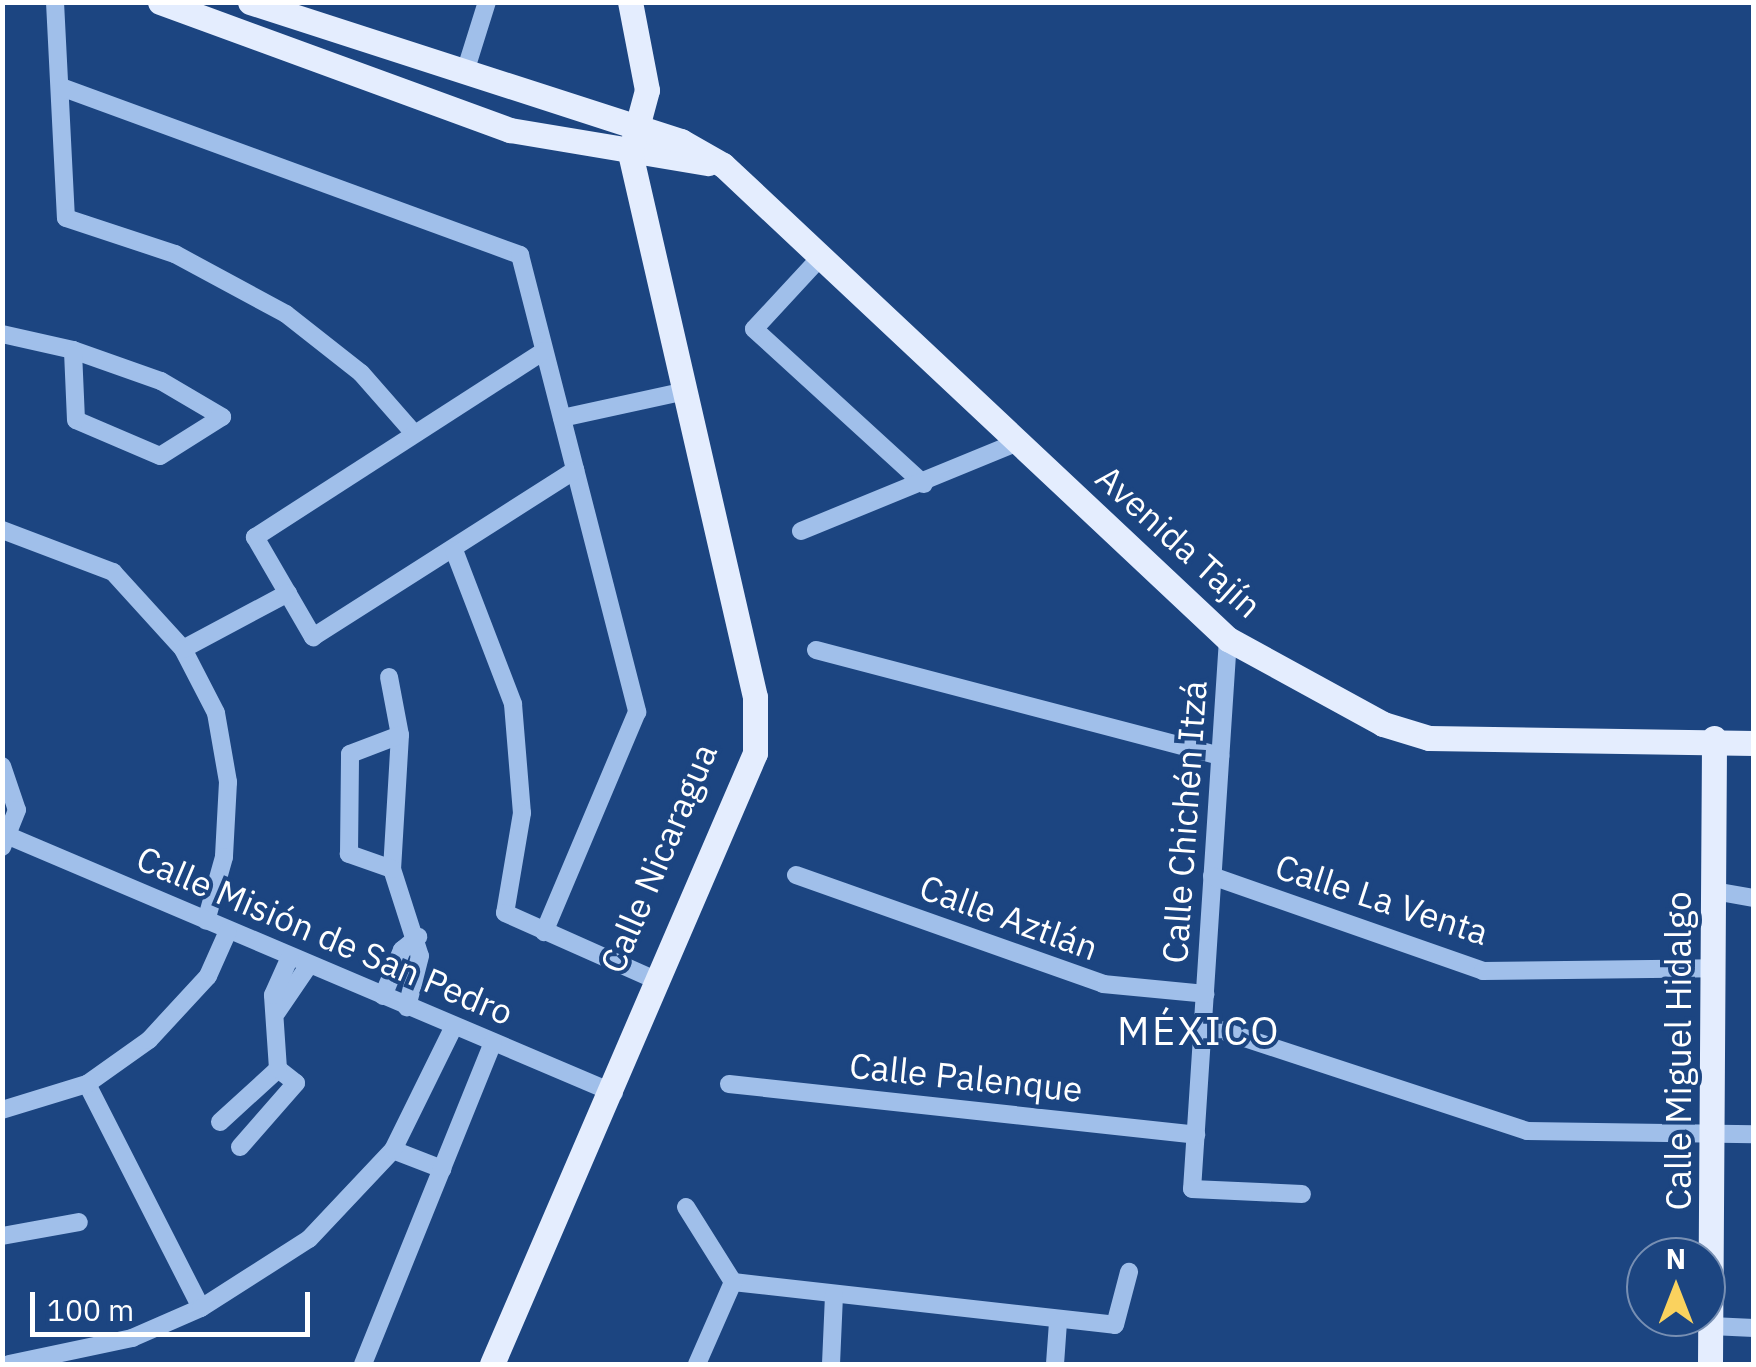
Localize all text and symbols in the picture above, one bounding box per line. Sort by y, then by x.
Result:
street label: Avenida Tajín [1088,456,1270,626]
street label: Calle Chichén Itzá [1153,679,1215,965]
street label: Calle Nicaragua [591,737,725,979]
street label: Calle Misión de San Pedro [131,837,519,1033]
street label: Calle La Venta [1270,845,1494,953]
street label: Calle Aztlán [914,865,1104,969]
street label: Calle Miguel Hidalgo [1657,891,1699,1211]
district label: MÉXICO [1117,1006,1281,1054]
street label: Calle Palenque [847,1044,1085,1110]
north arrow [1626,1237,1726,1337]
text: N [1666,1240,1686,1277]
scale bar [35,1272,315,1334]
text: 100 m [47,1290,134,1329]

